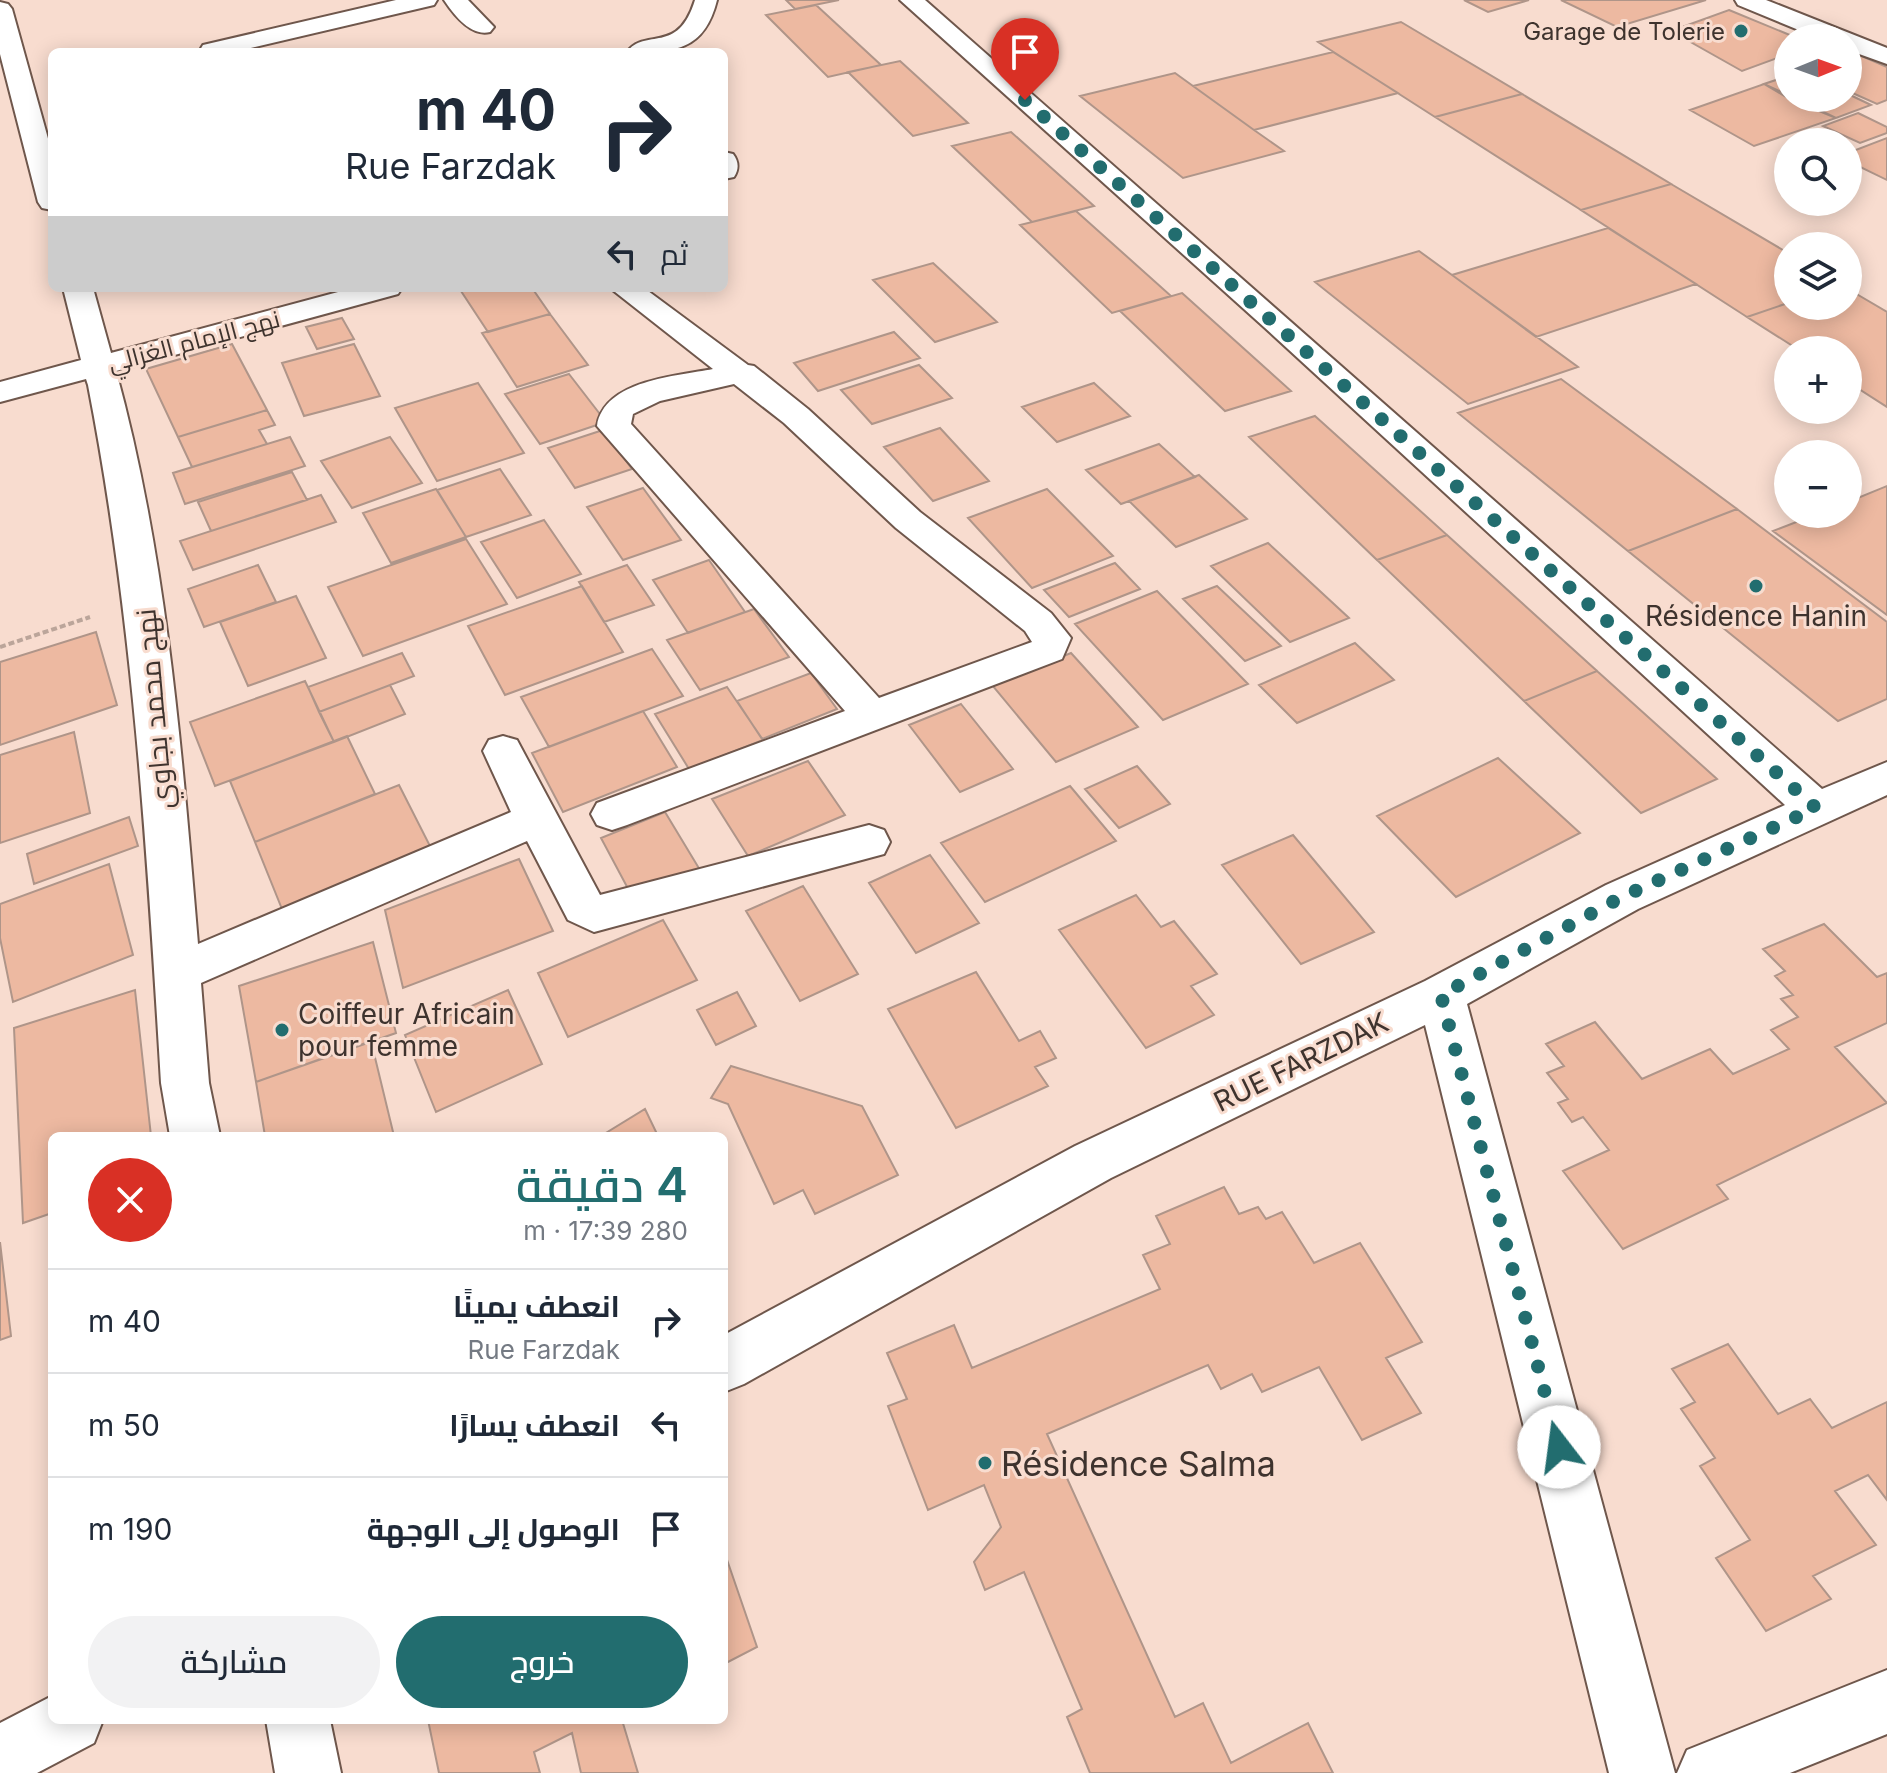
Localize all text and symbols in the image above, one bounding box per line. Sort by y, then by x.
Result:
place label: Garage de Tolerie [1523,17,1725,46]
pin [991,18,1059,100]
marker: Garage de Tolerie [1732,22,1750,40]
north arrow [1774,24,1862,112]
map controls [1774,24,1862,528]
icon: arrive [1003,30,1047,74]
text: 40 m [416,76,556,144]
icon: right [584,80,688,184]
button: search [1774,128,1862,216]
text: Rue Farzdak [345,144,556,188]
icon: left [600,232,644,276]
button: layers [1774,232,1862,320]
text: ثم [660,236,688,272]
street label: نهج الإمام الغزالي [105,304,284,383]
button: + [1774,336,1862,424]
button: − [1774,440,1862,528]
marker: Résidence Hanin [1747,577,1765,595]
place label: Résidence Hanin [1645,599,1867,633]
street label: نهج محمد بجاوي [128,607,185,811]
place label: Coiffeur Africain pour femme [298,997,515,1063]
street label: RUE FARZDAK [1208,1005,1394,1119]
marker: Coiffeur Africain pour femme [273,1021,291,1039]
text: 4 دقيقة [516,1155,688,1214]
button: close [88,1158,172,1242]
text: 280 m · 17:39 [523,1215,688,1246]
text: انعطف يمينًا [453,1288,620,1324]
icon: right [644,1299,688,1343]
text: 40 m [88,1303,161,1339]
text: Rue Farzdak [468,1334,620,1365]
icon: left [644,1403,688,1447]
position arrow [1517,1405,1601,1489]
text: 50 m [88,1407,160,1443]
text: انعطف يسارًا [449,1407,620,1443]
place label: Résidence Salma [1001,1443,1276,1484]
marker: Résidence Salma [976,1454,994,1472]
icon: arrive [644,1507,688,1551]
text: 190 m [88,1511,172,1547]
text: الوصول إلى الوجهة [367,1511,620,1547]
button: مشاركة [88,1616,380,1708]
button: خروج [396,1616,688,1708]

